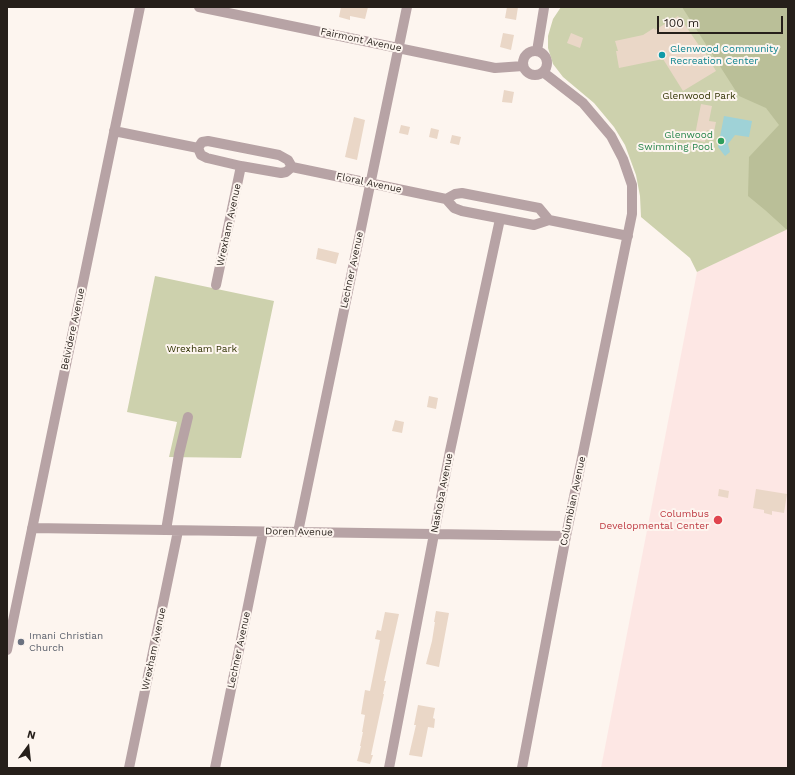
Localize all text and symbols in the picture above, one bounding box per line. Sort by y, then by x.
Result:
scale bar [659,8,785,34]
text: 100 m [664,16,699,30]
street label: Fairmont Avenue [319,26,403,54]
place label: Glenwood Community Recreation Center [670,43,778,66]
marker: Glenwood Community Recreation Center [657,50,667,60]
park label: Glenwood Park [662,90,736,102]
place label: Glenwood Swimming Pool [638,129,713,152]
marker: Glenwood Swimming Pool [716,136,726,146]
street label: Floral Avenue [335,170,403,196]
street label: Wrexham Avenue [214,182,244,268]
street label: Lechner Avenue [338,231,366,309]
street label: Belvidere Avenue [58,287,88,371]
park label: Wrexham Park [167,343,237,355]
street label: Nashoba Avenue [428,452,456,534]
street label: Columbian Avenue [558,455,588,547]
place label: Columbus Developmental Center [599,508,709,532]
marker: Columbus Developmental Center [712,514,724,526]
street label: Doren Avenue [265,525,333,539]
street label: Wrexham Avenue [139,606,169,692]
street label: Lechner Avenue [225,611,253,689]
place label: Imani Christian Church [29,630,103,654]
marker: Imani Christian Church [16,637,26,647]
north arrow [8,727,48,767]
text: N [26,728,37,742]

